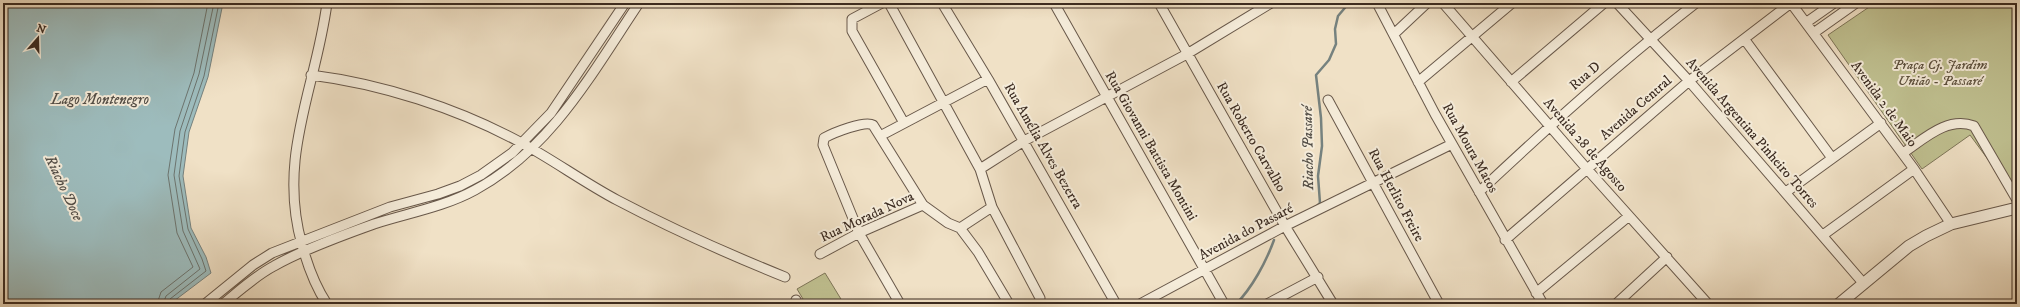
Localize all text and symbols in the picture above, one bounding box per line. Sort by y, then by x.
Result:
north arrow [18,18,58,58]
text: N [34,21,48,38]
street label: Avenida Argentina Pinheiro Torres [1682,54,1822,212]
park label: Praça Cj. Jardim União - Passaré [1892,56,1988,90]
street label: Avenida 2 de Maio [1847,57,1921,151]
street label: Rua D [1566,58,1604,94]
street label: Rua Giovanni Battista Montini [1101,68,1201,224]
street label: Avenida Central [1596,71,1676,144]
street label: Rua Roberto Carvalho [1212,79,1290,195]
street label: Rua Amélia Alves Bezerra [1000,80,1086,212]
water label: Lago Montenegro [50,90,149,109]
street label: Avenida 28 de Agosto [1539,94,1631,196]
street label: Rua Moura Matos [1438,100,1502,196]
water label: Riacho Passaré [1298,103,1318,191]
street label: Rua Herlito Freire [1364,145,1428,245]
water label: Riacho Doce [40,151,88,225]
street label: Rua Morada Nova [817,187,917,247]
street label: Avenida do Passaré [1196,199,1297,265]

